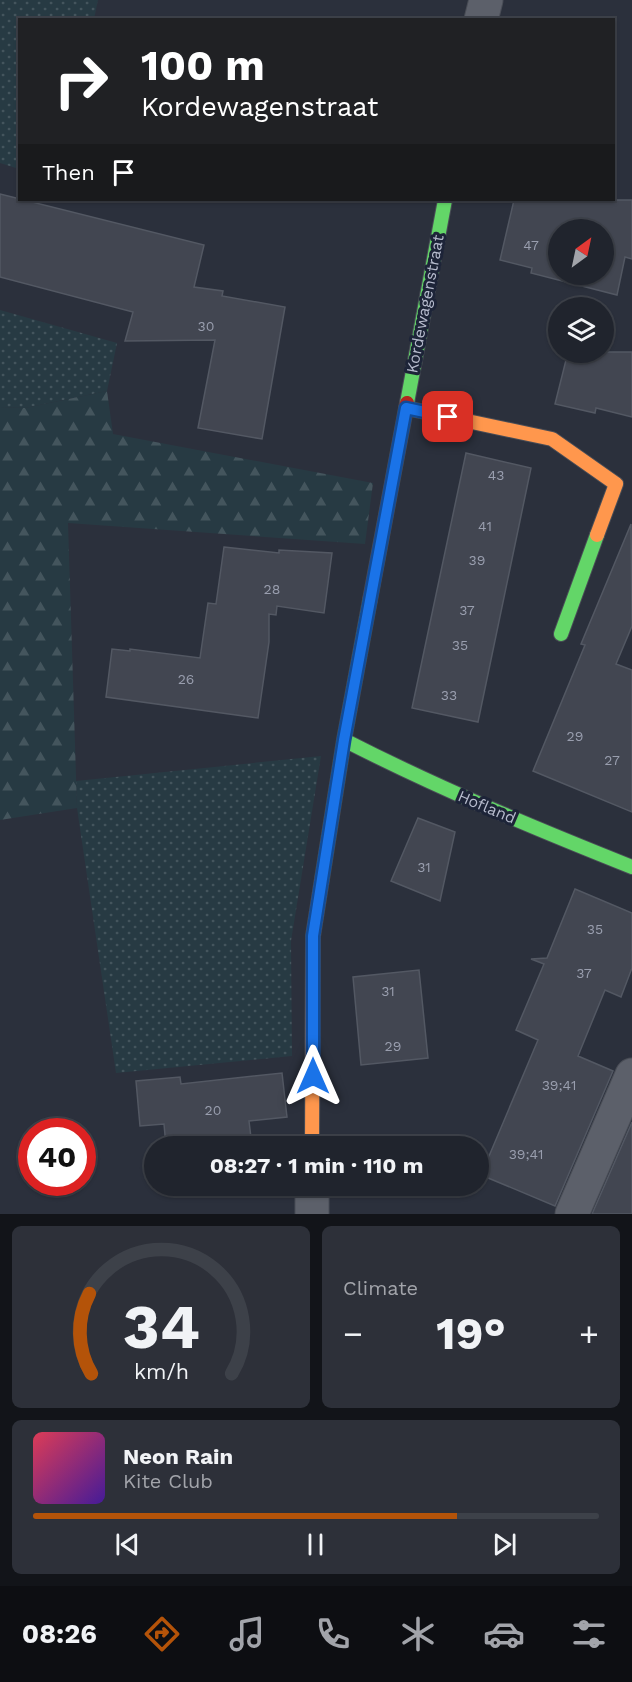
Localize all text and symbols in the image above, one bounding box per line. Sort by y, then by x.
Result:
text: 100 m [141,41,265,90]
icon: right [42,42,120,120]
text: Kordewagenstraat [141,91,378,123]
icon: arrive [107,156,140,189]
text: Then [42,160,95,185]
north arrow [548,219,614,285]
map controls [548,219,614,363]
street label: Kordewagenstraat [402,233,448,375]
house number: 47 [523,237,539,253]
button: layers [548,297,614,363]
house number: 30 [198,318,214,334]
pin [422,391,473,442]
icon: arrive [431,400,464,433]
house number: 43 [488,467,504,483]
house number: 41 [478,518,492,534]
house number: 39 [469,552,485,568]
house number: 28 [264,581,280,597]
house number: 37 [459,602,475,618]
house number: 35 [452,637,468,653]
house number: 26 [178,671,194,687]
house number: 33 [441,687,457,703]
house number: 29 [567,728,583,744]
house number: 27 [604,752,620,768]
street label: Hofland [455,786,519,828]
house number: 31 [417,859,431,875]
house number: 35 [587,921,603,937]
house number: 37 [576,965,592,981]
house number: 31 [381,983,395,999]
house number: 29 [385,1038,401,1054]
position arrow [281,1044,345,1108]
house number: 39;41 [542,1077,576,1093]
house number: 20 [205,1102,221,1118]
speed limit sign: 40 [18,1118,96,1196]
house number: 39;41 [509,1146,543,1162]
text: 08:27 · 1 min · 110 m [210,1153,423,1178]
text: Climate [343,1276,418,1300]
text: 34 [122,1290,200,1363]
text: 19° [436,1307,506,1360]
text: − [343,1314,363,1353]
text: + [579,1314,599,1353]
text: km/h [133,1359,189,1384]
text: Neon Rain [123,1444,233,1469]
text: Kite Club [123,1469,213,1493]
icon: previous [111,1528,144,1561]
icon: pause [299,1528,332,1561]
icon: next [488,1528,521,1561]
icon: directions [141,1613,183,1655]
icon: music [226,1613,268,1655]
icon: phone [312,1613,354,1655]
icon: climate [397,1613,439,1655]
icon: car [483,1613,525,1655]
icon: filters [568,1613,610,1655]
text: 08:26 [22,1618,97,1650]

